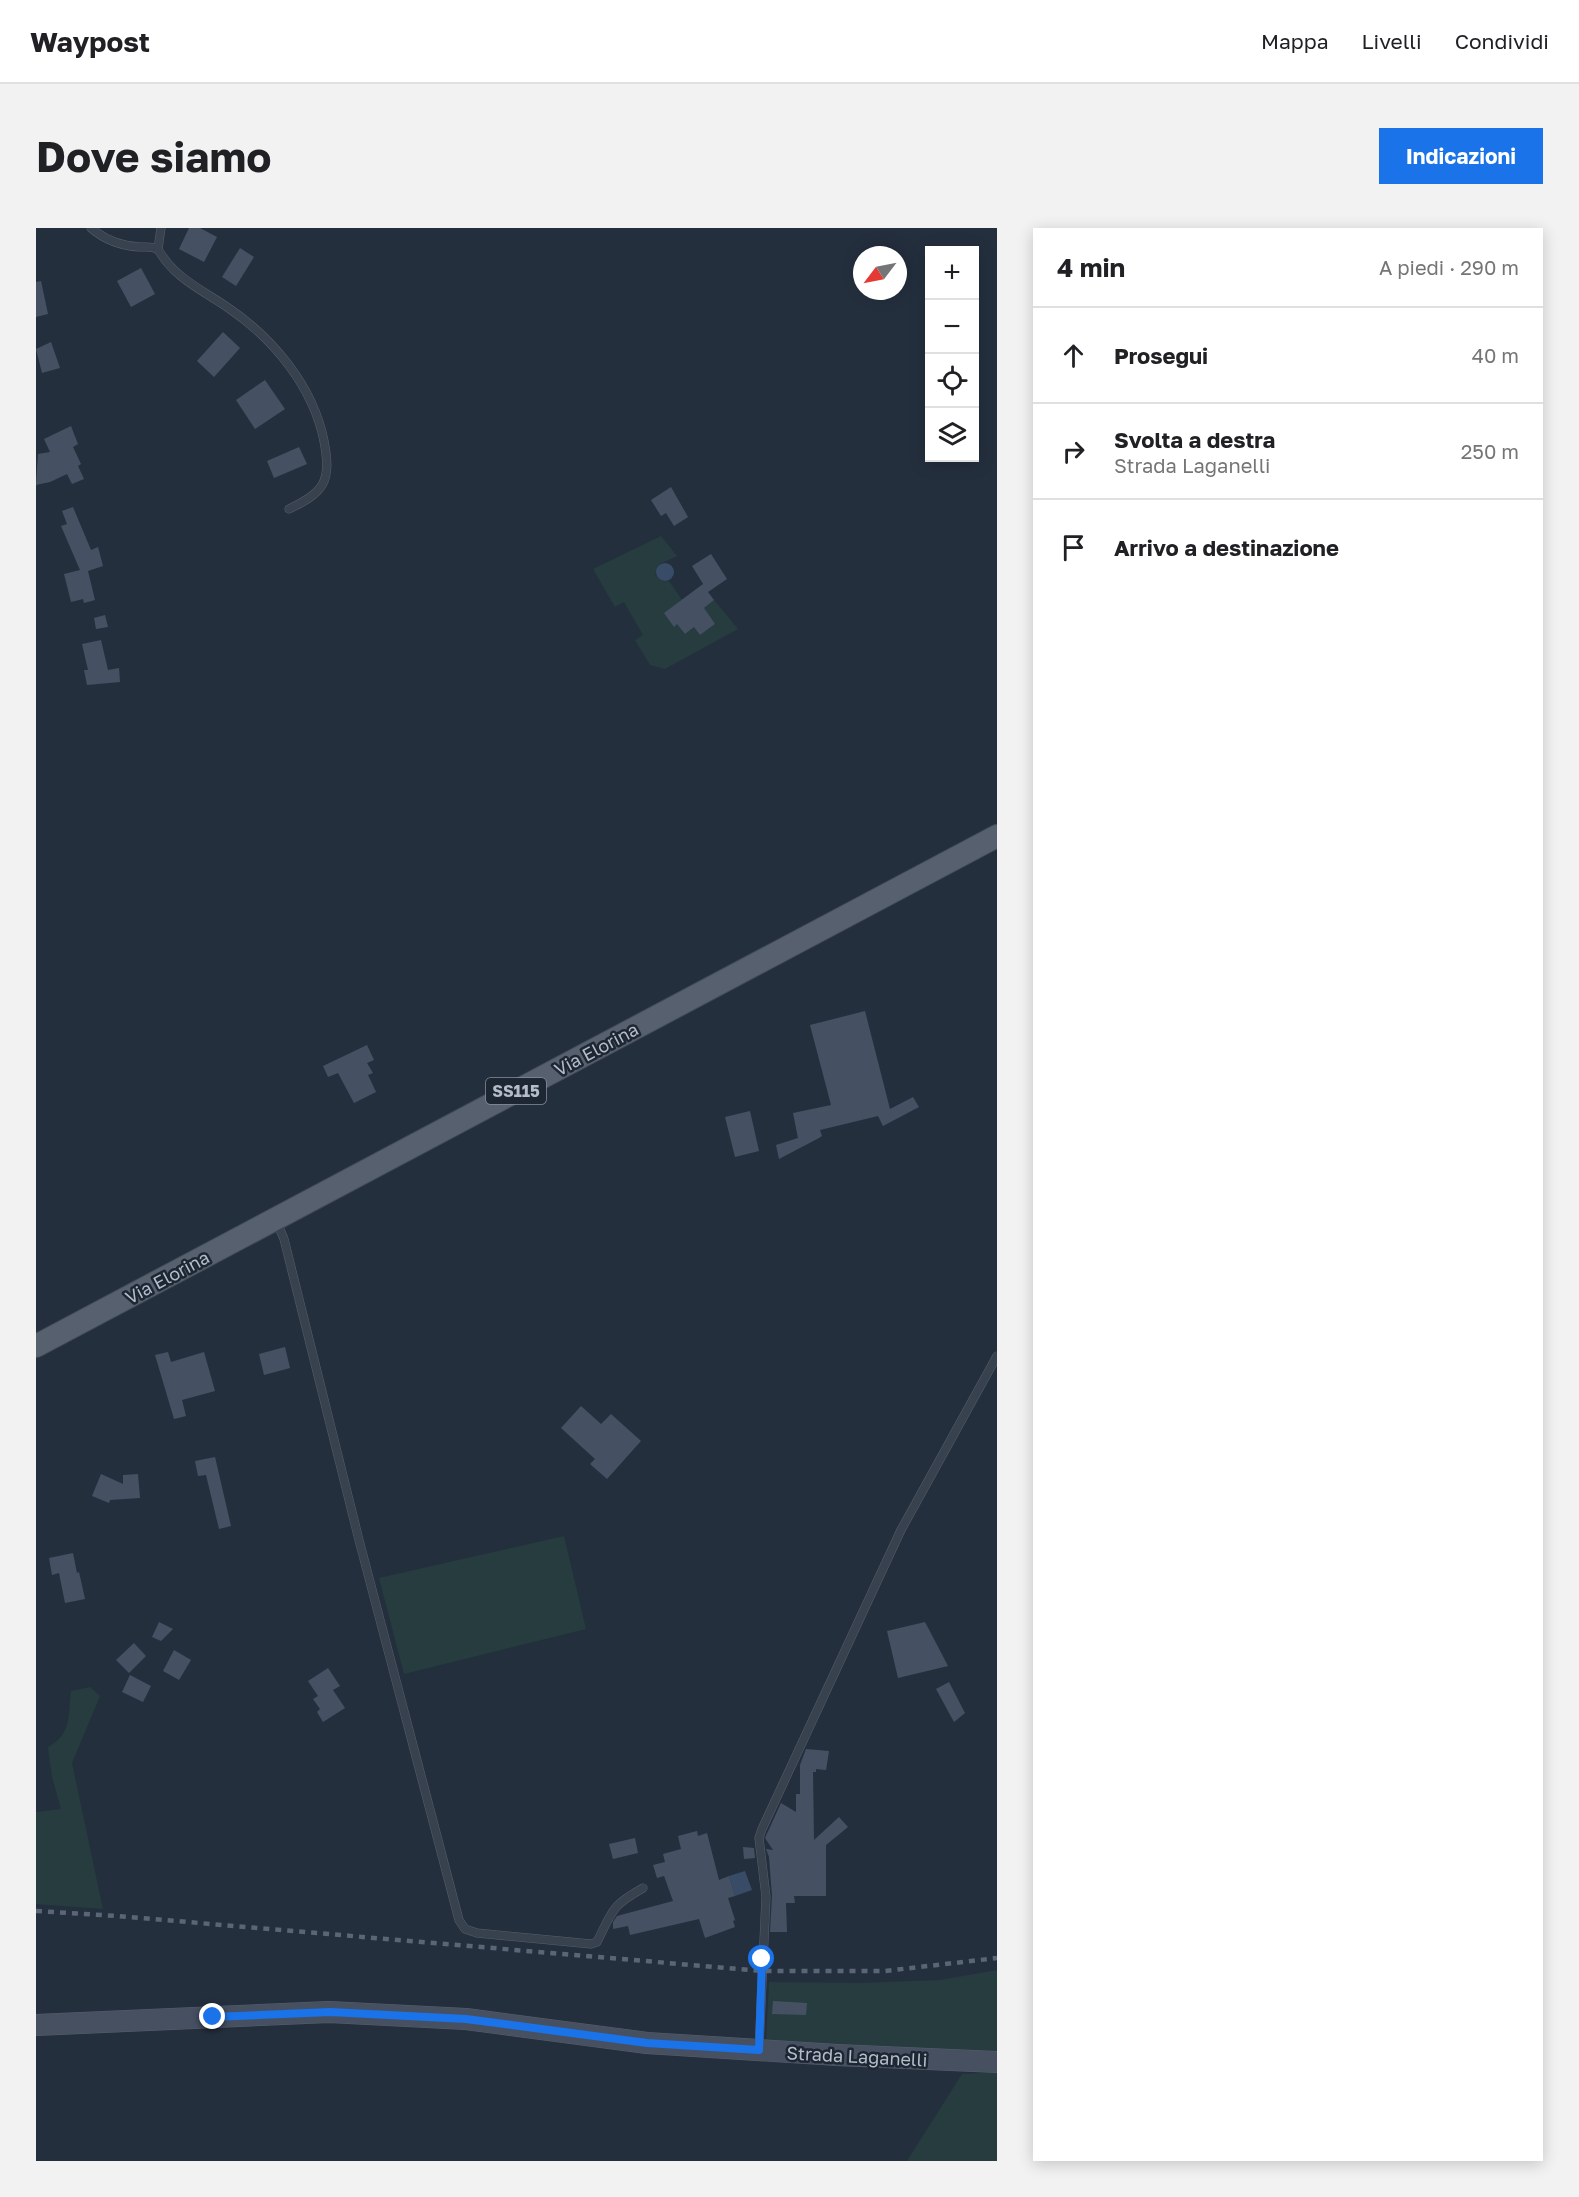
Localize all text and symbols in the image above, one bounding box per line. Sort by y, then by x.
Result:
text: Waypost [30,25,150,58]
text: Mappa [1261,28,1329,54]
text: Livelli [1362,28,1422,54]
text: Condividi [1455,28,1549,54]
button: Indicazioni [1379,128,1543,184]
text: Dove siamo [36,131,271,181]
north arrow [853,246,907,300]
map controls [925,246,979,462]
button: + [925,246,979,300]
text: 4 min [1057,252,1125,283]
text: A piedi · 290 m [1379,255,1519,279]
button: − [925,300,979,354]
icon: ahead [1057,339,1090,372]
text: Prosegui [1114,342,1208,369]
text: 40 m [1472,343,1519,367]
button: locate [925,354,979,408]
button: layers [925,408,979,462]
text: Svolta a destra [1114,426,1275,453]
icon: right [1057,435,1090,468]
text: 250 m [1461,439,1519,463]
text: Strada Laganelli [1114,453,1270,477]
icon: arrive [1057,531,1090,564]
text: Arrivo a destinazione [1114,534,1339,561]
street label: Via Elorina [550,1018,642,1080]
road number: SS115 [486,1078,546,1104]
street label: Via Elorina [121,1246,213,1308]
route start [748,1945,774,1971]
route end [199,2003,225,2029]
street label: Strada Laganelli [786,2041,928,2071]

